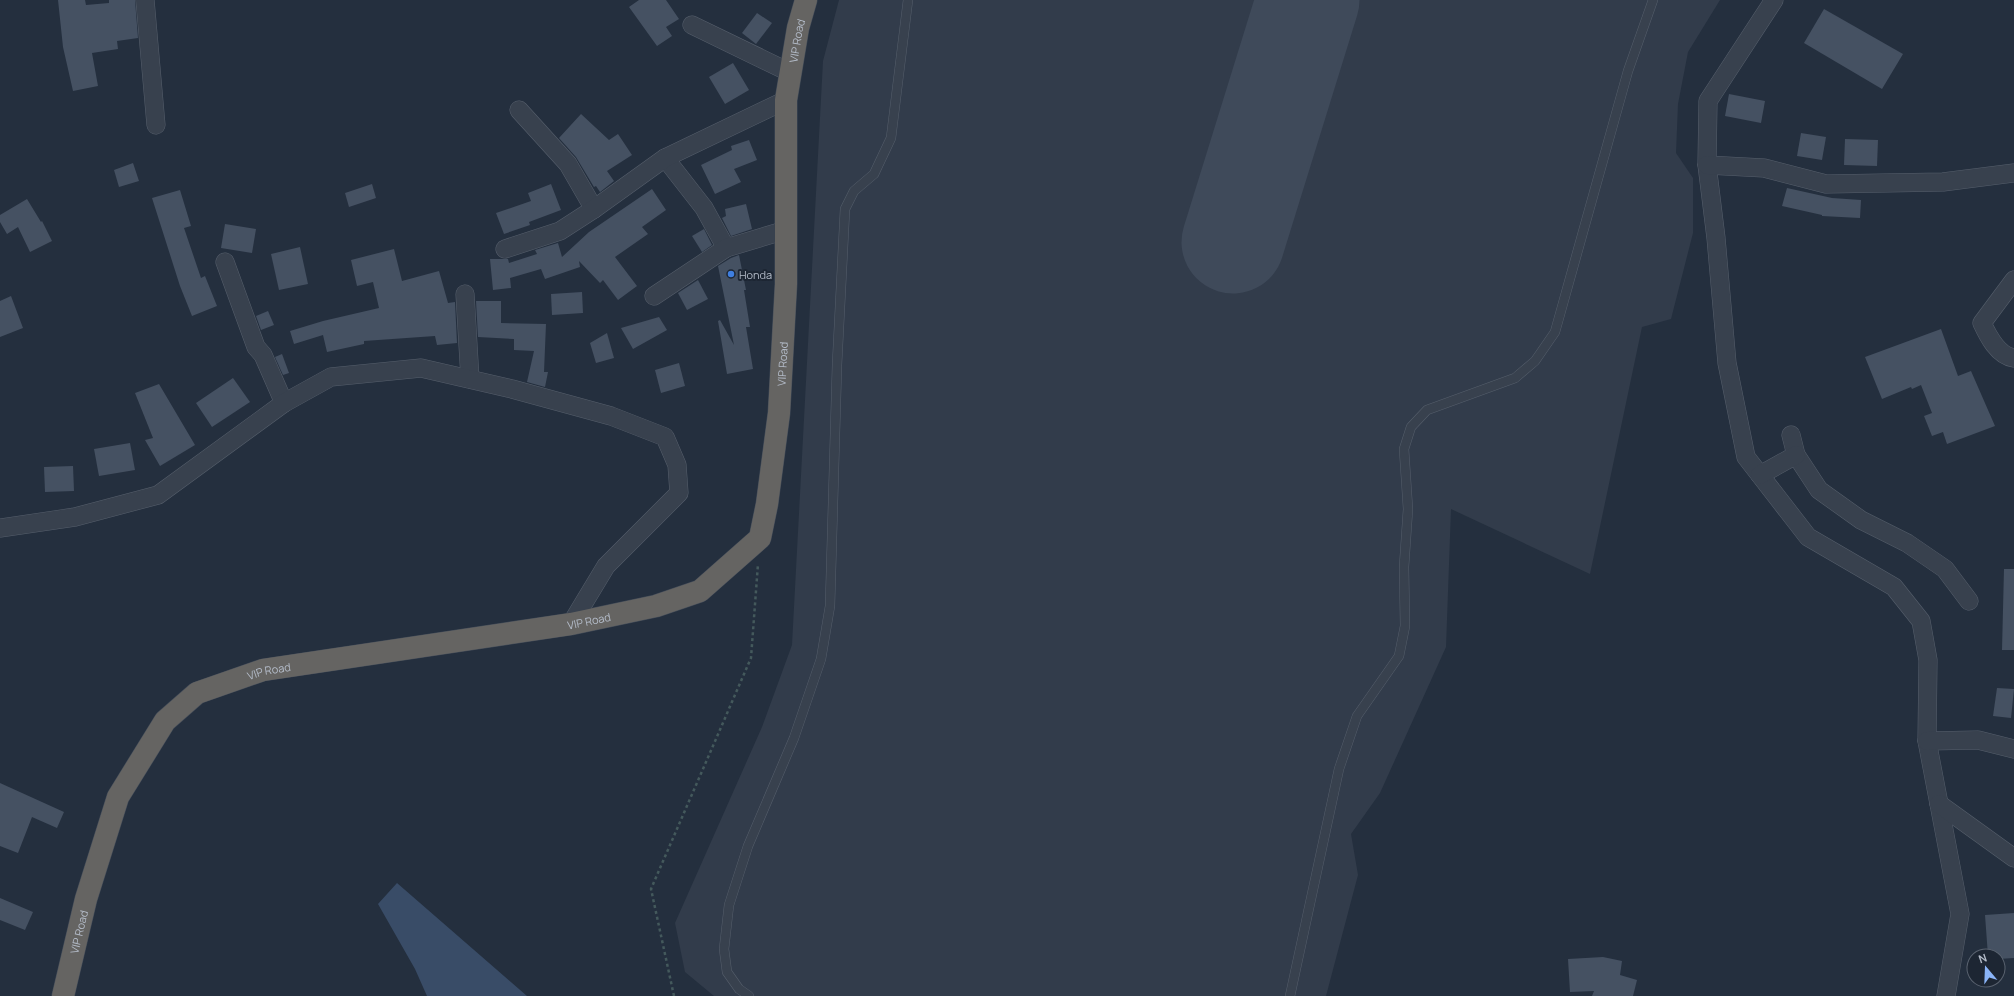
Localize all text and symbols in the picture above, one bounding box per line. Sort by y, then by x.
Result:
street label: VIP Road [785,17,808,64]
place label: Honda [739,267,772,282]
marker: Honda [726,269,736,279]
street label: VIP Road [773,341,790,386]
street label: VIP Road [566,608,612,632]
street label: VIP Road [245,658,292,682]
street label: VIP Road [66,909,91,955]
north arrow [1966,948,2006,988]
text: N [1976,950,1989,966]

